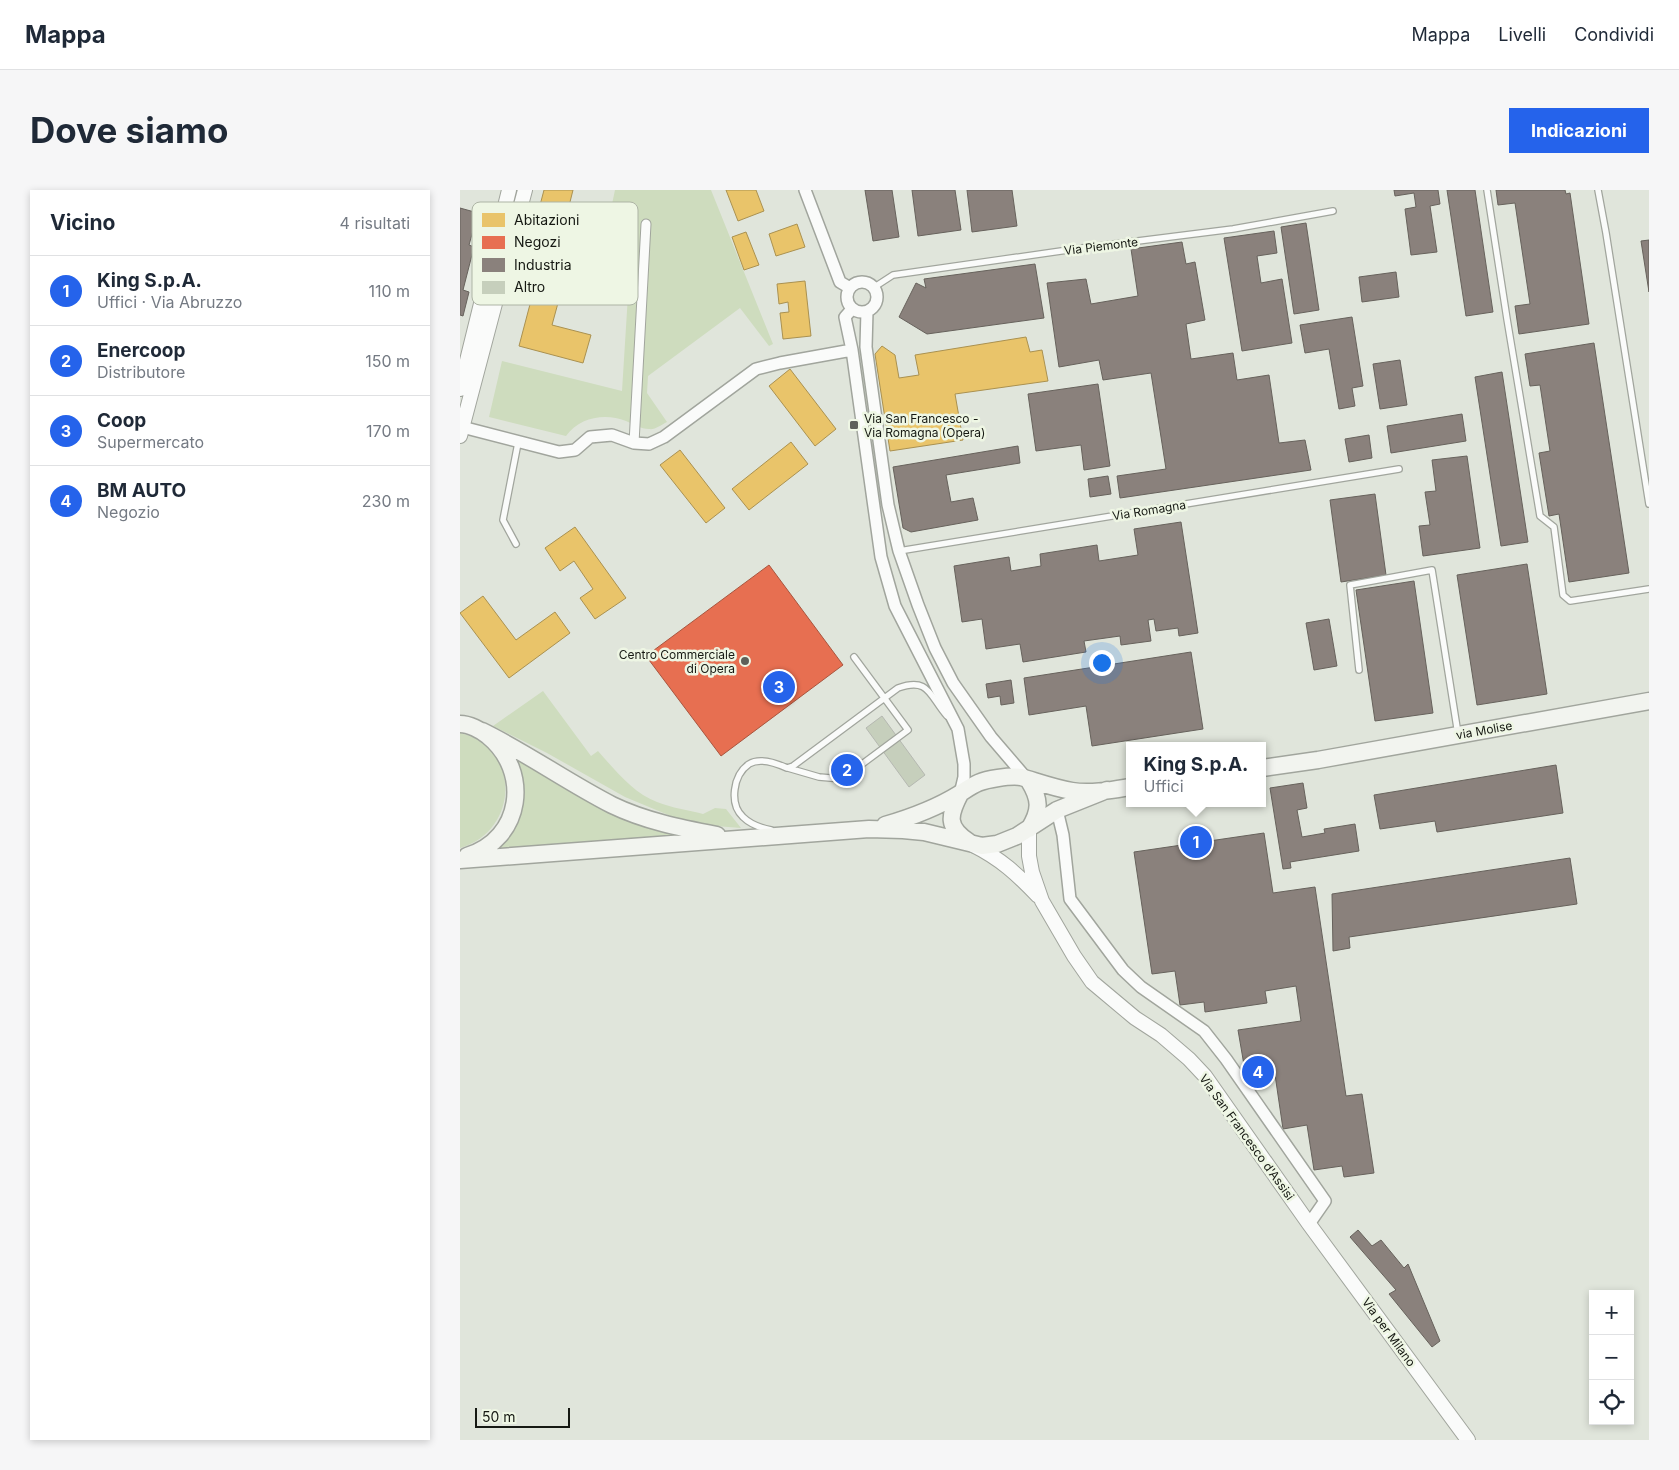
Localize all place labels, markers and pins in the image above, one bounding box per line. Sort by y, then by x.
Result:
place label: Via San Francesco - Via Romagna (Opera) [864,411,985,440]
marker: Via San Francesco - Via Romagna (Opera) [848,419,860,431]
place label: Centro Commerciale di Opera [619,647,735,676]
marker: Centro Commerciale di Opera [739,655,751,667]
pin: 3 [763,668,795,706]
pin: 2 [831,751,863,789]
pin: 1 [1180,823,1212,861]
pin: 4 [1242,1053,1274,1091]

